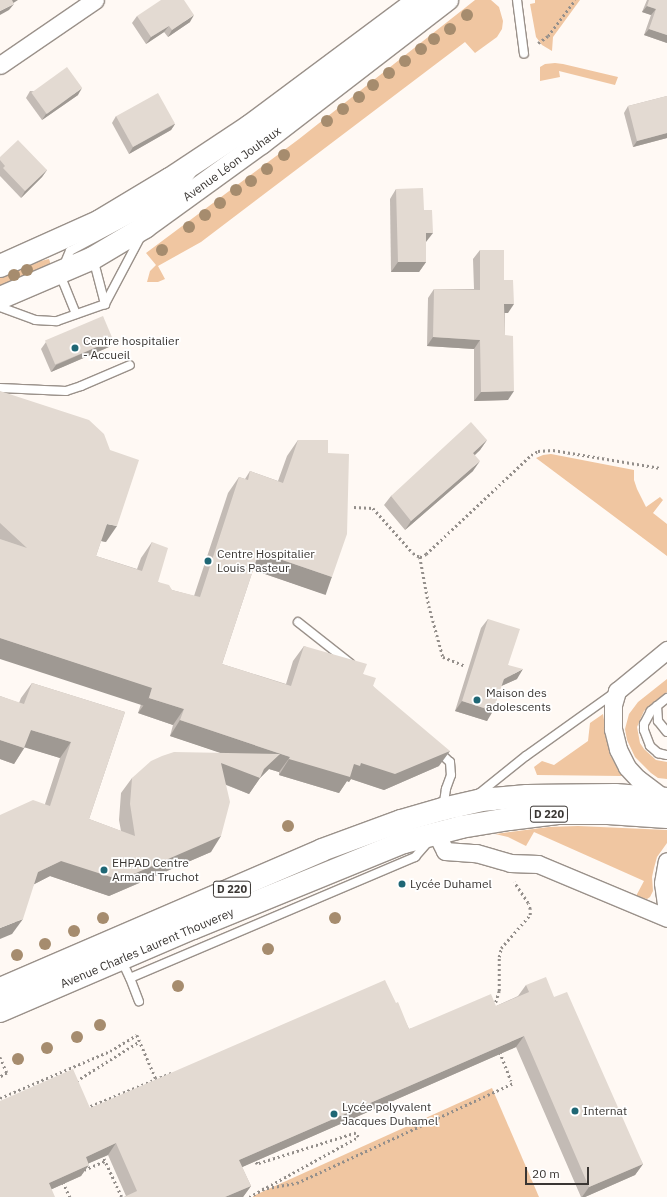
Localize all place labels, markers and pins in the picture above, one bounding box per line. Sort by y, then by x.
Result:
place label: Centre hospitalier - Accueil [83,334,179,362]
marker: Centre hospitalier - Accueil [70,343,80,353]
place label: Centre Hospitalier Louis Pasteur [217,547,315,575]
marker: Centre Hospitalier Louis Pasteur [202,555,214,567]
place label: Maison des adolescents [486,686,551,714]
marker: Maison des adolescents [471,694,483,706]
place label: EHPAD Centre Armand Truchot [112,856,199,884]
marker: EHPAD Centre Armand Truchot [99,865,109,875]
place label: Lycée Duhamel [410,877,492,891]
marker: Lycée Duhamel [397,879,407,889]
place label: Lycée polyvalent Jacques Duhamel [342,1100,438,1128]
place label: Internat [583,1104,627,1118]
marker: Internat [570,1106,580,1116]
marker: Lycée polyvalent Jacques Duhamel [329,1109,339,1119]

